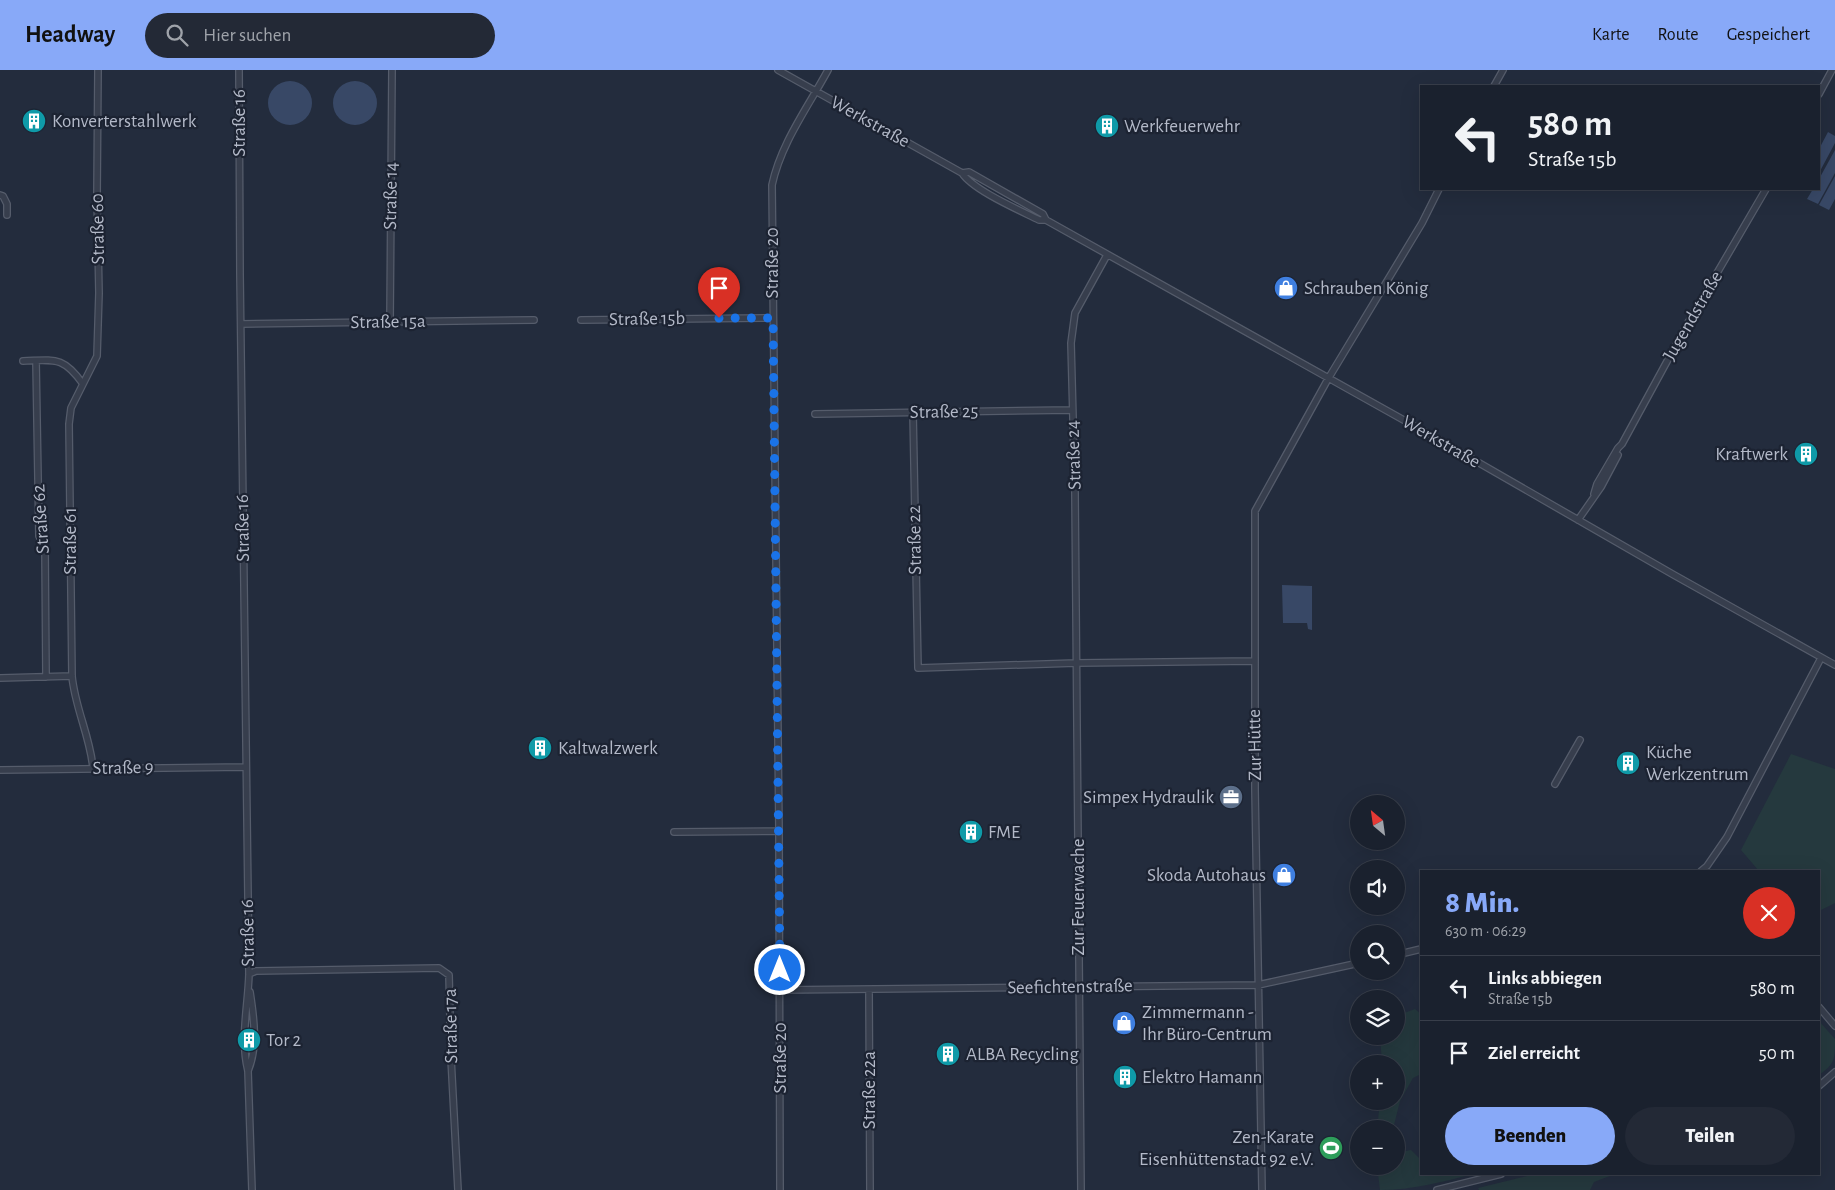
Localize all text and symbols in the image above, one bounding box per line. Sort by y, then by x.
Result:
search box [145,13,495,58]
icon: search [163,21,191,49]
text: Headway [25,23,115,47]
text: Hier suchen [203,26,291,45]
text: Karte [1592,26,1629,44]
text: Route [1657,26,1699,44]
text: Gespeichert [1727,26,1810,44]
street label: Straße 16 [230,89,249,157]
street label: Werkstraße [827,93,913,151]
icon: left [1445,105,1510,170]
text: 580 m [1528,107,1612,142]
building icon: Konverterstahlwerk [21,108,47,134]
place label: Konverterstahlwerk [52,112,197,131]
building icon: Werkfeuerwehr [1094,113,1120,139]
place label: Werkfeuerwehr [1124,117,1240,136]
text: Straße 15b [1528,148,1616,170]
street label: Straße 14 [381,162,401,230]
street label: Straße 60 [88,193,108,265]
street label: Straße 20 [763,228,782,298]
pin [698,267,740,318]
street label: Jugendstraße [1660,268,1726,364]
icon: arrive [705,274,733,302]
shop icon: Schrauben König [1273,275,1299,301]
place label: Schrauben König [1304,279,1429,298]
street label: Straße 15b [609,309,685,329]
street label: Straße 15a [350,312,426,332]
street label: Straße 25 [909,402,979,422]
street label: Werkstraße [1399,412,1483,472]
street label: Straße 24 [1063,420,1085,490]
building icon: Kraftwerk [1793,441,1819,467]
place label: Kraftwerk [1715,445,1788,464]
street label: Straße 62 [29,483,53,554]
street label: Straße 16 [233,494,253,562]
street label: Straße 22 [905,505,925,575]
street label: Straße 61 [61,507,80,575]
street label: Zur Hütte [1245,709,1265,781]
building icon: Kaltwalzwerk [527,735,553,761]
place label: Kaltwalzwerk [558,739,658,758]
place label: Küche Werkzentrum [1646,743,1749,784]
building icon: Küche Werkzentrum [1615,750,1641,776]
street label: Straße 9 [92,758,154,778]
office icon: Simpex Hydraulik [1218,784,1244,810]
place label: Simpex Hydraulik [1083,788,1214,807]
north arrow [1350,795,1405,850]
map controls [1350,795,1405,1175]
building icon: FME [958,819,984,845]
place label: FME [988,823,1020,842]
street label: Zur Feuerwache [1069,839,1088,955]
button: sound [1350,860,1405,915]
shop icon: Skoda Autohaus [1271,862,1297,888]
place label: Skoda Autohaus [1147,866,1266,885]
button: close [1743,887,1795,939]
text: 8 Min. [1445,888,1519,918]
street label: Straße 16 [238,899,258,967]
text: 630 m · 06:29 [1445,923,1526,939]
button: search [1350,925,1405,980]
position arrow [753,943,805,995]
text: Links abbiegen [1488,969,1602,988]
icon: left [1445,974,1473,1002]
street label: Seefichtenstraße [1007,976,1133,998]
text: 580 m [1750,979,1795,998]
street label: Straße 17a [441,988,461,1064]
button: layers [1350,990,1405,1045]
text: Straße 15b [1488,991,1552,1007]
place label: Zimmermann - Ihr Büro-Centrum [1142,1003,1272,1044]
shop icon: Zimmermann - Ihr Büro-Centrum [1111,1010,1137,1036]
street label: Straße 20 [771,1023,790,1093]
building icon: Tor 2 [236,1027,262,1053]
place label: Tor 2 [266,1031,301,1050]
icon: arrive [1445,1039,1473,1067]
building icon: ALBA Recycling [935,1041,961,1067]
text: Ziel erreicht [1488,1044,1580,1063]
text: 50 m [1759,1044,1795,1063]
place label: ALBA Recycling [966,1045,1079,1064]
street label: Straße 22a [860,1051,879,1129]
button: + [1350,1055,1405,1110]
building icon: Elektro Hamann [1112,1064,1138,1090]
place label: Elektro Hamann [1142,1068,1262,1087]
button: Beenden [1445,1107,1615,1165]
button: Teilen [1625,1107,1795,1165]
button: − [1350,1120,1405,1175]
place label: Zen-Karate Eisenhüttenstadt 92 e.V. [1139,1128,1314,1169]
sports icon: Zen-Karate Eisenhüttenstadt 92 e.V. [1318,1135,1344,1161]

